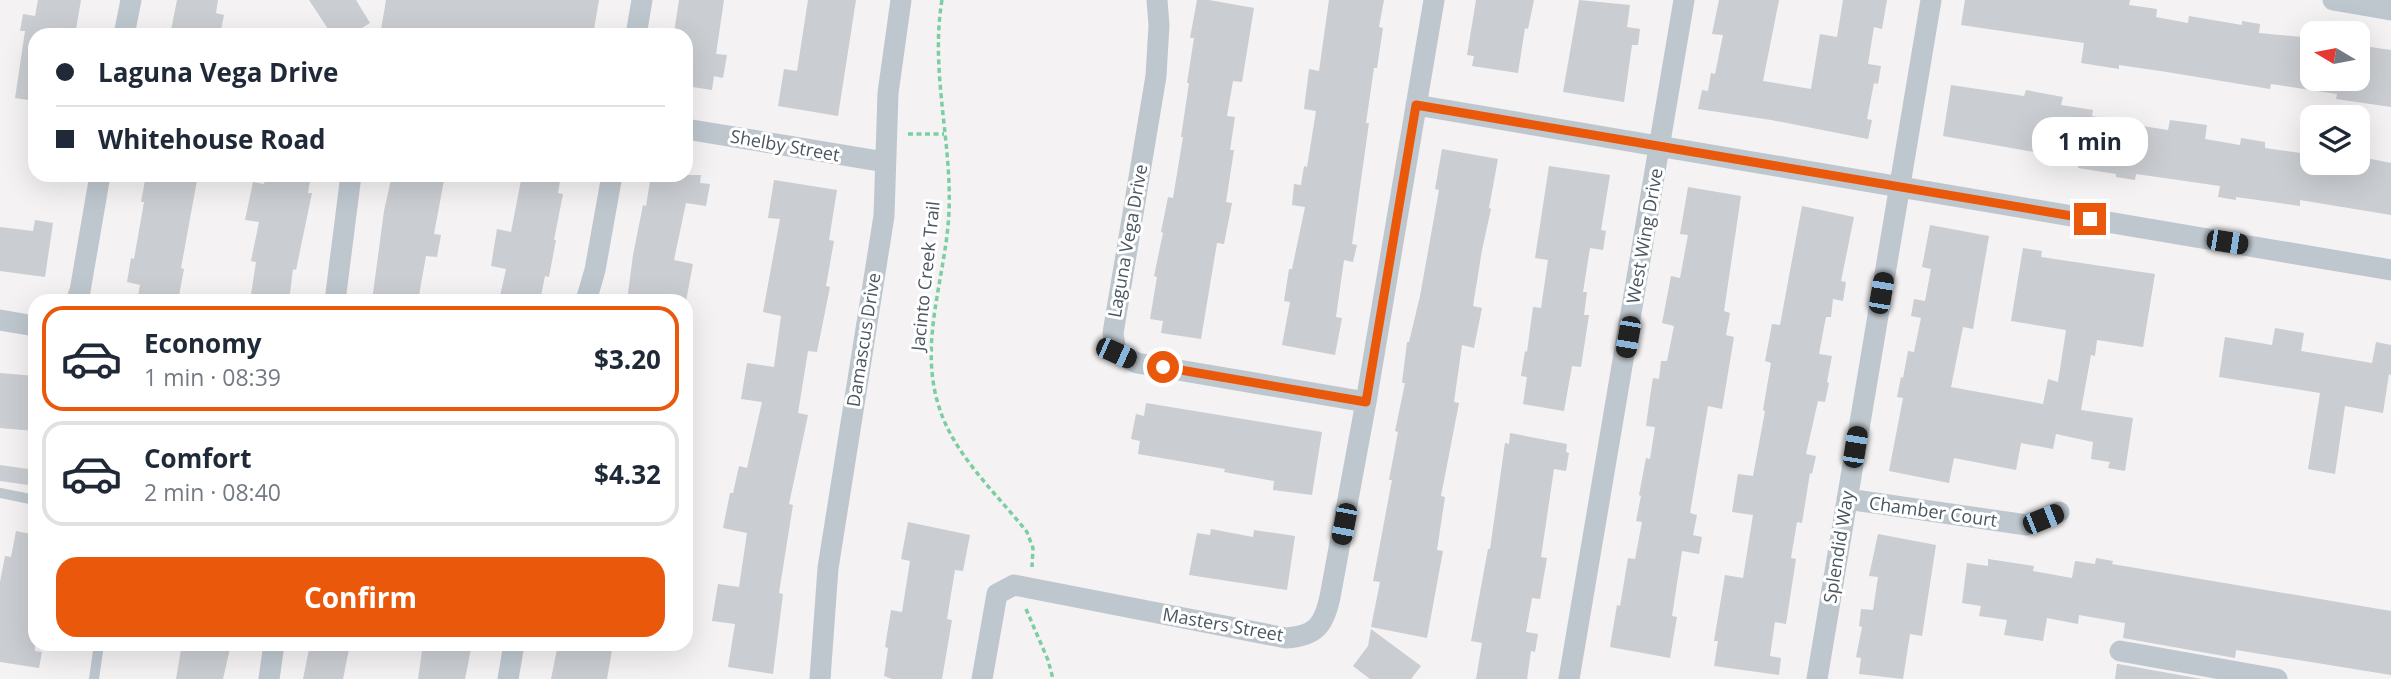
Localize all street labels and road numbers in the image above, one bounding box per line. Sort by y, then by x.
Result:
street label: Shelby Street [729,124,842,166]
street label: Laguna Vega Drive [1102,162,1152,319]
street label: West Wing Drive [1620,166,1668,305]
street label: Jacinto Creek Trail [905,200,945,354]
street label: Damascus Drive [841,271,885,409]
street label: Splendid Way [1817,488,1859,605]
street label: Chamber Court [1868,490,1999,532]
street label: Masters Street [1161,602,1285,646]

